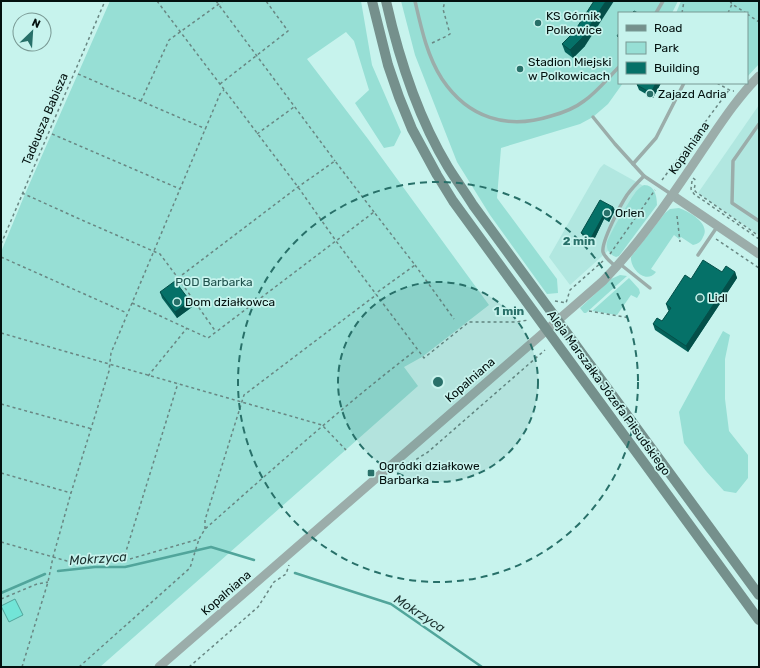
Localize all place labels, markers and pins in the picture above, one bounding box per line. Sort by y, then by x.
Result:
place label: KS Górnik Polkowice [546,9,602,37]
marker: KS Górnik Polkowice [533,18,543,28]
place label: Stadion Miejski w Polkowicach [528,55,611,83]
marker: Stadion Miejski w Polkowicach [515,64,525,74]
place label: Zajazd Adria [658,87,727,101]
marker: Zajazd Adria [645,89,655,99]
place label: Orlen [615,206,645,220]
marker: Orlen [602,208,612,218]
place label: Lidl [708,291,728,305]
marker: Lidl [695,293,705,303]
place label: Dom działkowca [185,295,275,309]
marker: Dom działkowca [172,297,182,307]
centre of rings [431,375,445,389]
place label: Ogródki działkowe Barbarka [379,459,480,487]
marker: Ogródki działkowe Barbarka [366,468,376,478]

